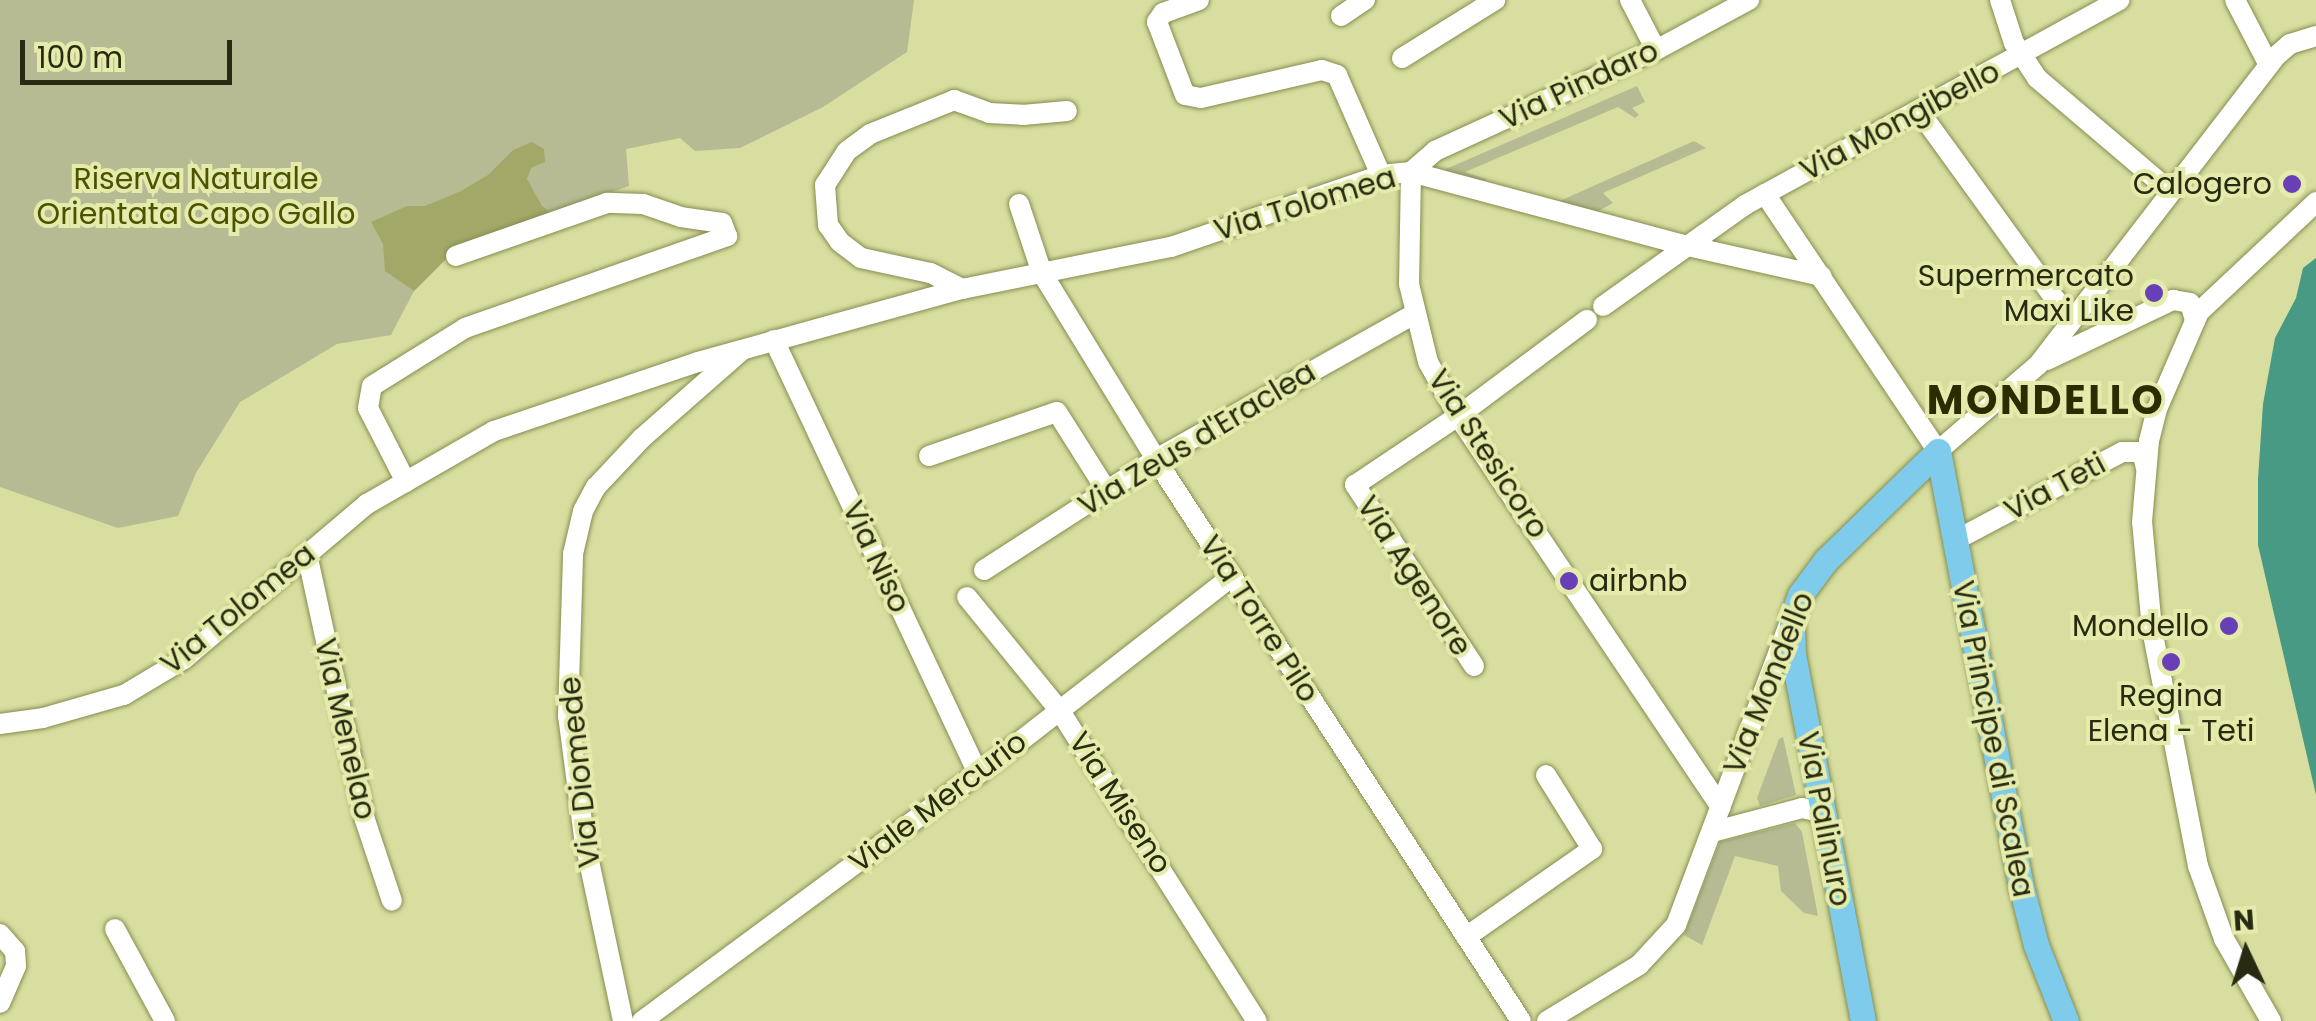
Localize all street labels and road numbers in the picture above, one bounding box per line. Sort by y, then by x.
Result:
street label: Via Pindaro [1494,33,1664,137]
street label: Via Mongibello [1794,53,2006,189]
street label: Via Tolomea [1210,159,1400,249]
street label: Via Zeus d'Eraclea [1072,354,1322,524]
street label: Via Stesicoro [1420,363,1556,545]
street label: Via Teti [1998,446,2112,528]
street label: Via Agenore [1349,489,1479,663]
street label: Via Niso [834,495,918,619]
street label: Via Torre Pilo [1192,529,1326,709]
street label: Via Tolomea [154,536,322,682]
street label: Via Principe di Scalea [1945,578,2041,900]
street label: Via Mondello [1716,587,1822,779]
street label: Via Menelao [307,635,383,823]
street label: Via Diomede [552,675,608,869]
street label: Viale Mercurio [842,724,1034,880]
street label: Via Miseno [1061,725,1179,881]
street label: Via Palinuro [1789,729,1859,909]

